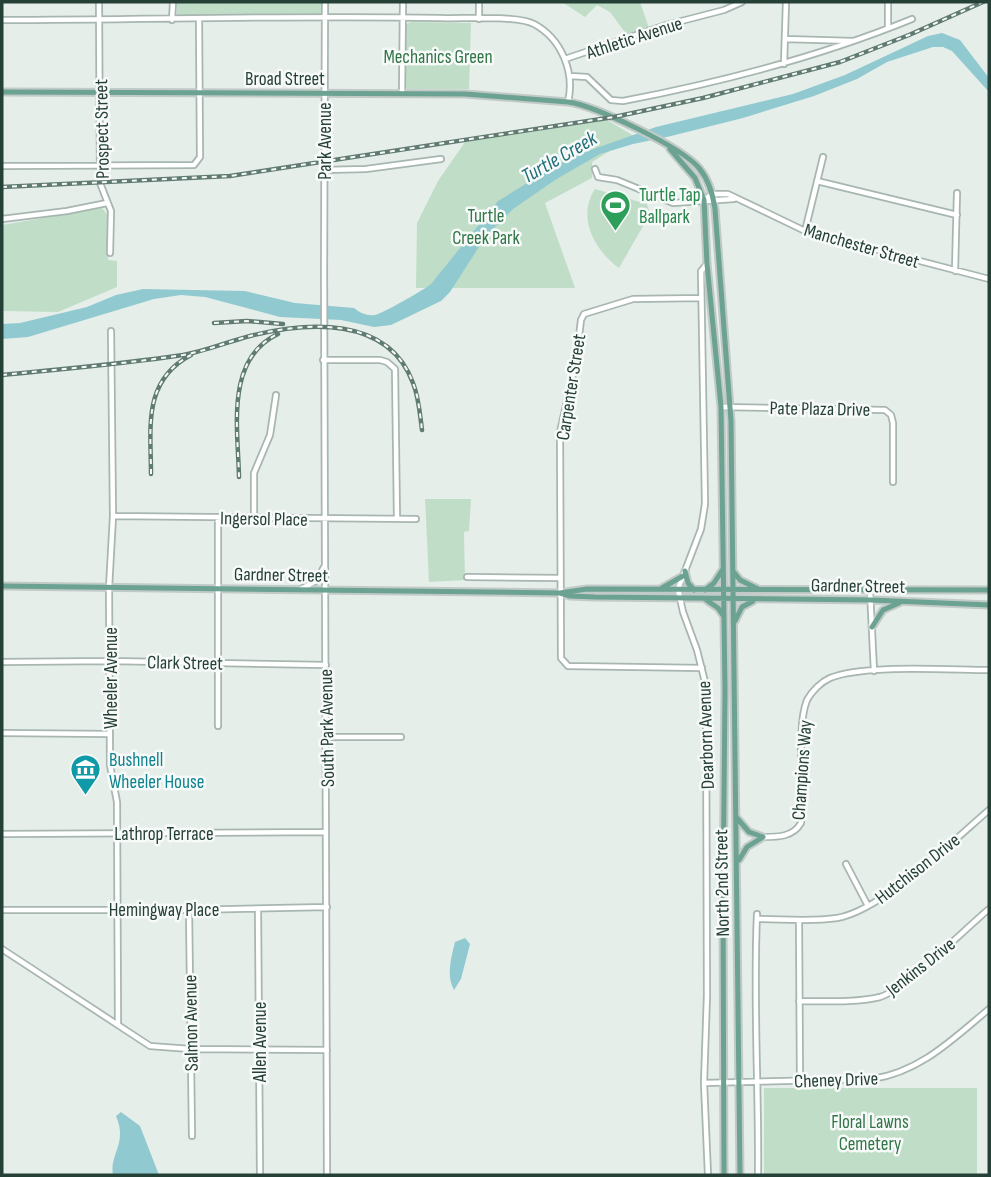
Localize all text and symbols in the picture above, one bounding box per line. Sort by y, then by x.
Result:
street label: Athletic Avenue [583,12,685,65]
park label: Mechanics Green [383,46,493,69]
street label: Broad Street [245,68,325,91]
street label: Prospect Street [90,79,115,179]
street label: Park Avenue [314,102,337,180]
water label: Turtle Creek [517,125,602,189]
place label: Turtle Tap Ballpark [639,184,701,229]
sports icon: Turtle Tap Ballpark [599,188,633,232]
park label: Turtle Creek Park [452,205,521,250]
street label: Manchester Street [801,219,922,274]
street label: Carpenter Street [552,332,591,442]
street label: Pate Plaza Drive [769,397,870,422]
street label: Ingersol Place [220,507,308,532]
street label: Gardner Street [234,563,328,588]
street label: Gardner Street [811,574,905,599]
street label: Wheeler Avenue [100,627,123,729]
street label: Clark Street [147,651,223,676]
street label: South Park Avenue [315,669,340,787]
street label: Dearborn Avenue [693,680,720,790]
street label: Champions Way [788,719,818,821]
place label: Bushnell Wheeler House [109,749,204,794]
museum icon: Bushnell Wheeler House [69,753,103,797]
street label: Lathrop Terrace [114,823,214,846]
street label: North 2nd Street [710,829,735,937]
street label: Hutchison Drive [871,829,965,910]
street label: Hemingway Place [109,899,219,922]
street label: Jenkins Drive [881,933,960,1002]
street label: Salmon Avenue [179,974,204,1072]
street label: Allen Avenue [249,1002,272,1083]
street label: Cheney Drive [794,1068,879,1093]
park label: Floral Lawns Cemetery [831,1111,909,1156]

